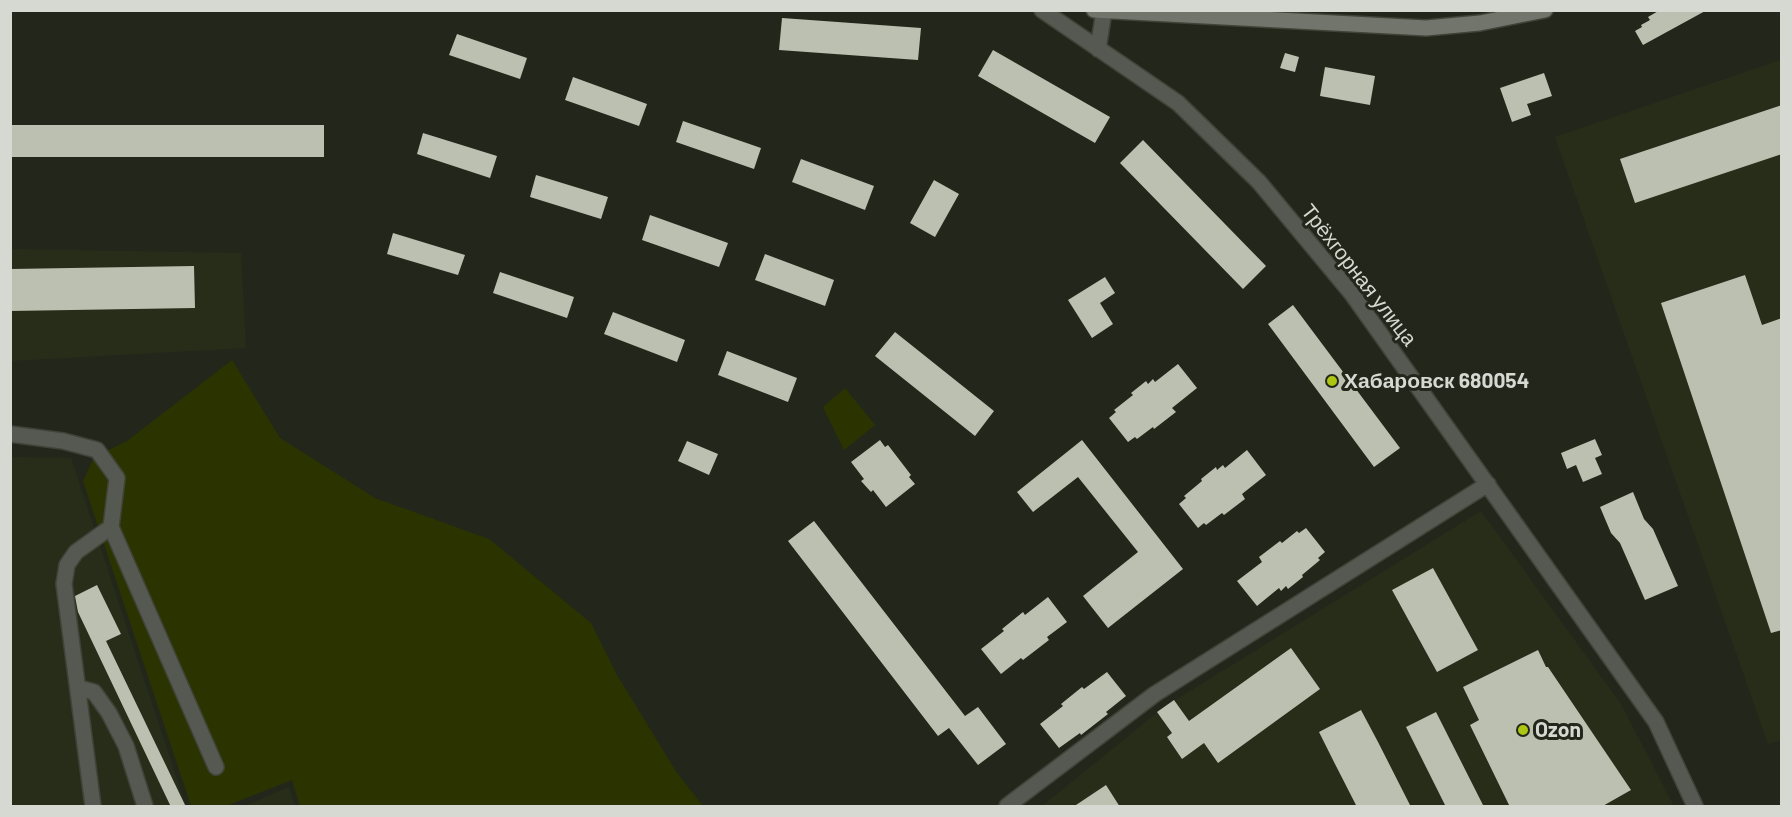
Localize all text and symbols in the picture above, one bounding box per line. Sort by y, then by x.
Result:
street label: Трёхгорная улица [1296,199,1422,351]
place label: Хабаровск 680054 [1344,368,1529,394]
marker: Хабаровск 680054 [1325,374,1339,388]
place label: Ozon [1535,717,1581,743]
marker: Ozon [1516,723,1530,737]

